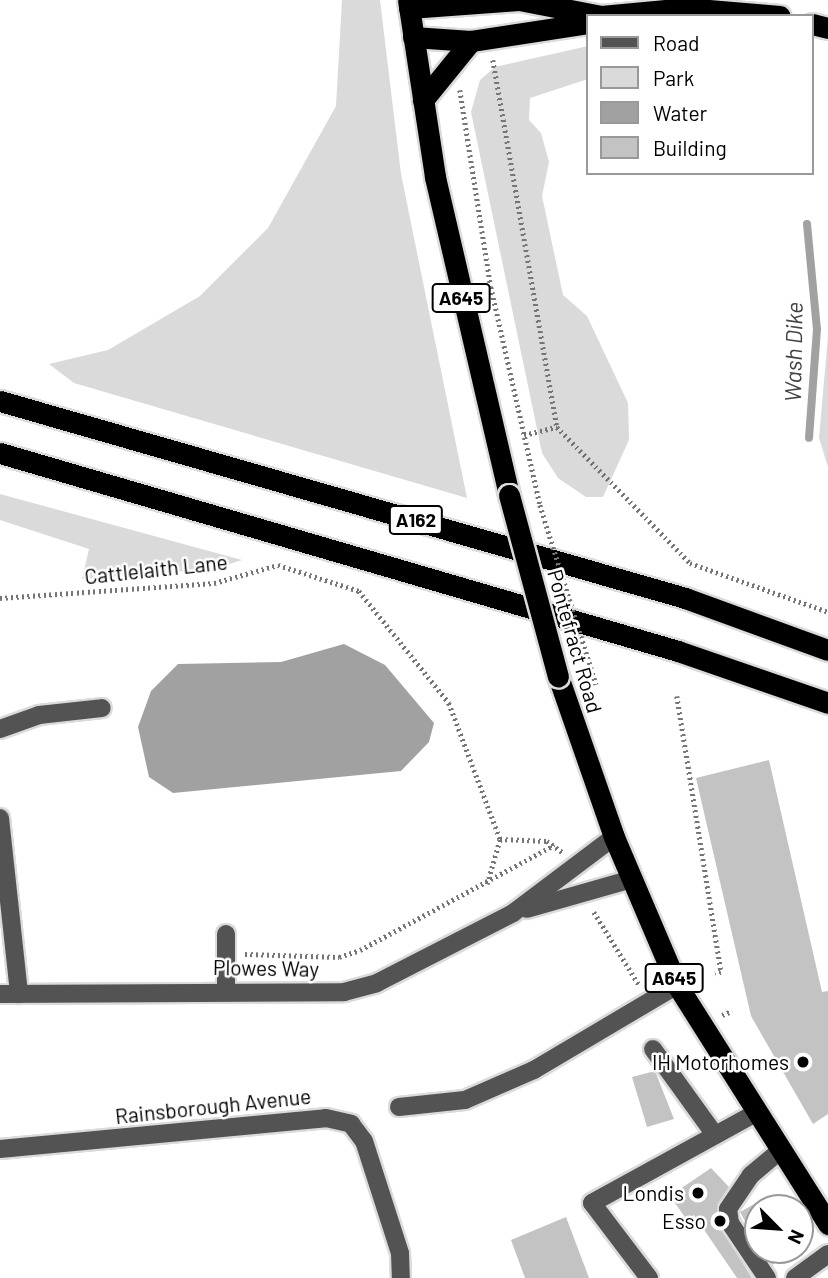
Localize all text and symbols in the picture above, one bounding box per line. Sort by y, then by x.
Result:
legend [586,14,814,175]
text: Road [653,30,699,55]
text: Park [653,65,694,90]
text: Water [653,100,707,125]
text: Building [653,135,727,160]
road number: A645 [431,282,491,314]
water label: Wash Dike [778,302,808,402]
road number: A162 [388,505,444,536]
street label: Cattlelaith Lane [83,549,229,589]
street label: Pontefract Road [542,566,608,716]
street label: Plowes Way [213,954,319,982]
road number: A645 [644,962,704,994]
place label: IH Motorhomes [652,1049,789,1075]
marker: IH Motorhomes [795,1054,811,1070]
street label: Rainsborough Avenue [114,1083,312,1129]
place label: Londis [623,1180,684,1206]
marker: Londis [690,1185,706,1201]
north arrow [744,1194,814,1264]
place label: Esso [662,1208,706,1234]
marker: Esso [712,1213,728,1229]
text: N [784,1227,810,1248]

